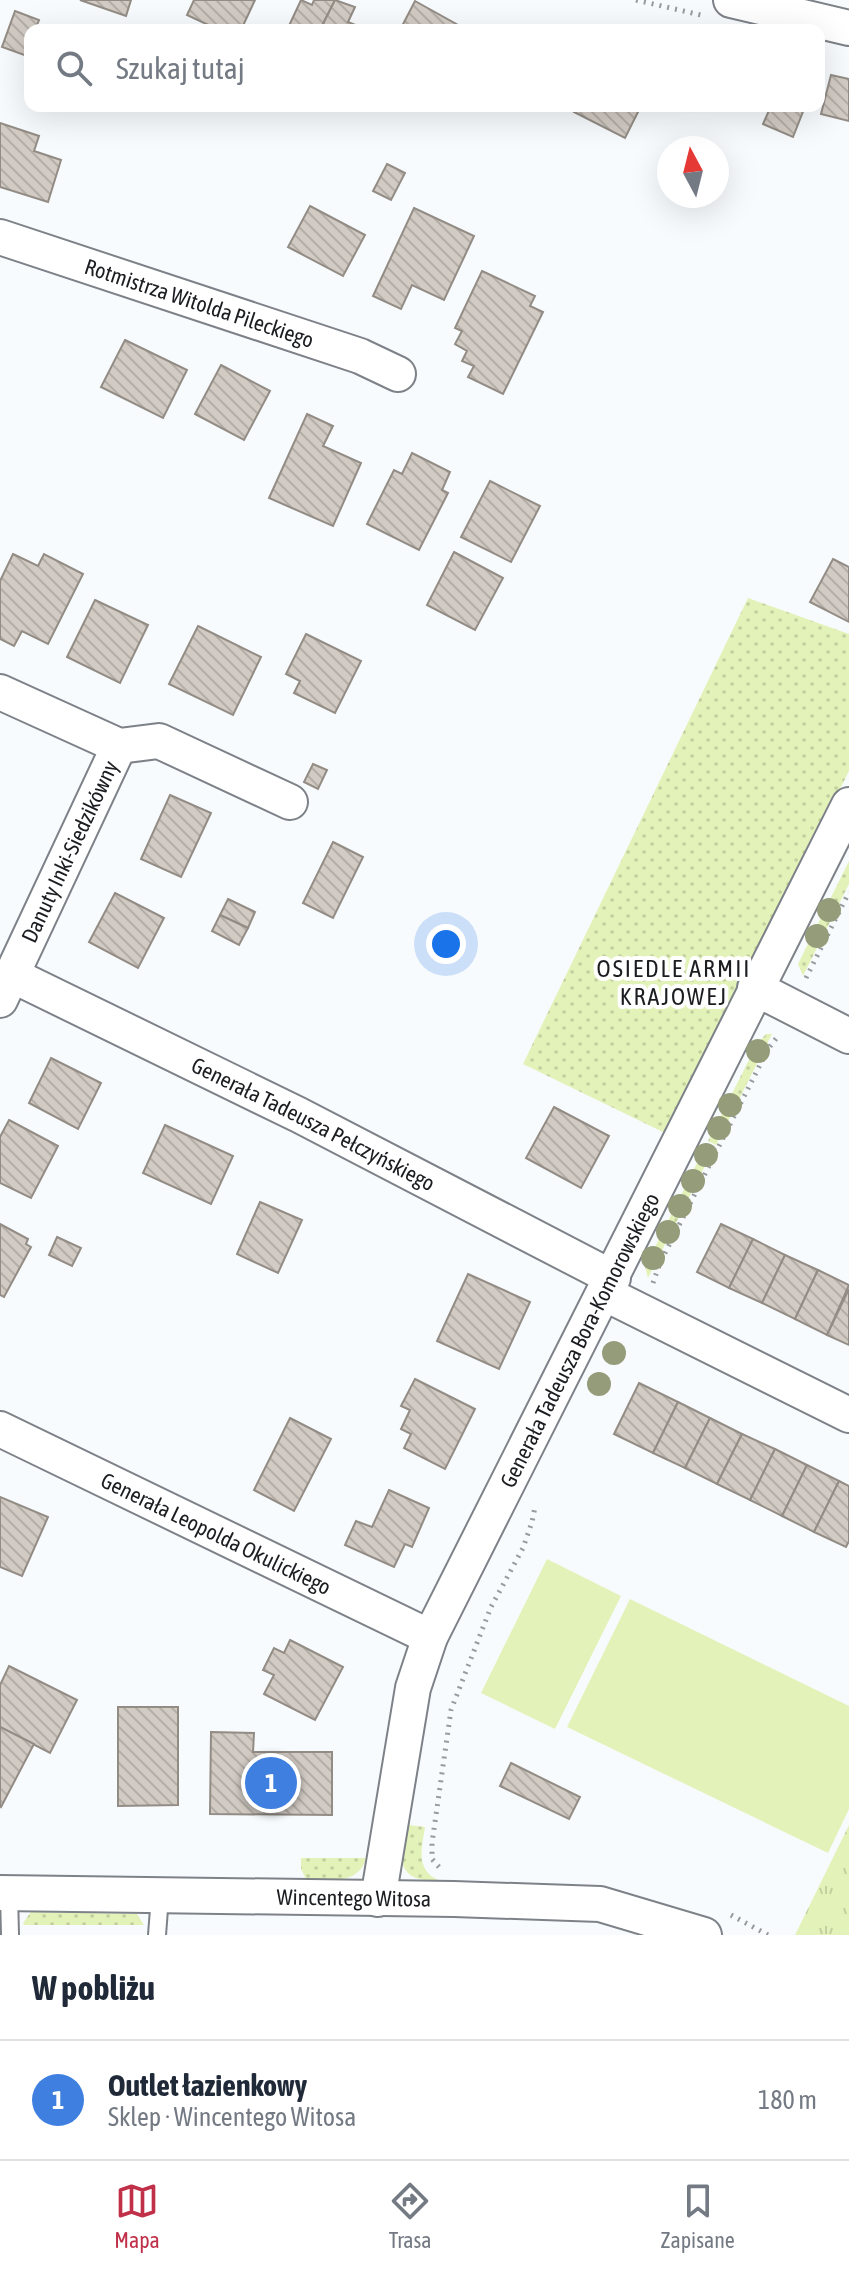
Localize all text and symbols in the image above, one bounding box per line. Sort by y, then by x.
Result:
search box [24,24,825,112]
icon: search [52,46,96,90]
text: Szukaj tutaj [116,51,245,85]
north arrow [657,136,729,208]
street label: Rotmistrza Witolda Pileckiego [81,253,317,353]
street label: Danuty Inki-Siedzikówny [16,756,123,947]
your location [426,924,466,964]
district label: OSIEDLE ARMII KRAJOWEJ [597,955,751,1010]
street label: Generała Tadeusza Pełczyńskiego [187,1052,439,1196]
street label: Generała Tadeusza Bora-Komorowskiego [494,1188,665,1492]
street label: Generała Leopolda Okulickiego [97,1467,335,1600]
pin: 1 [245,1753,297,1813]
street label: Wincentego Witosa [277,1884,431,1912]
text: W pobliżu [32,1968,155,2007]
text: Outlet łazienkowy [108,2068,307,2102]
text: 1 [52,2085,64,2115]
text: 180 m [758,2085,817,2115]
text: Sklep · Wincentego Witosa [108,2102,356,2132]
tab: Mapa [114,2179,160,2253]
tab: Trasa [388,2179,432,2253]
tab: Zapisane [661,2179,735,2253]

